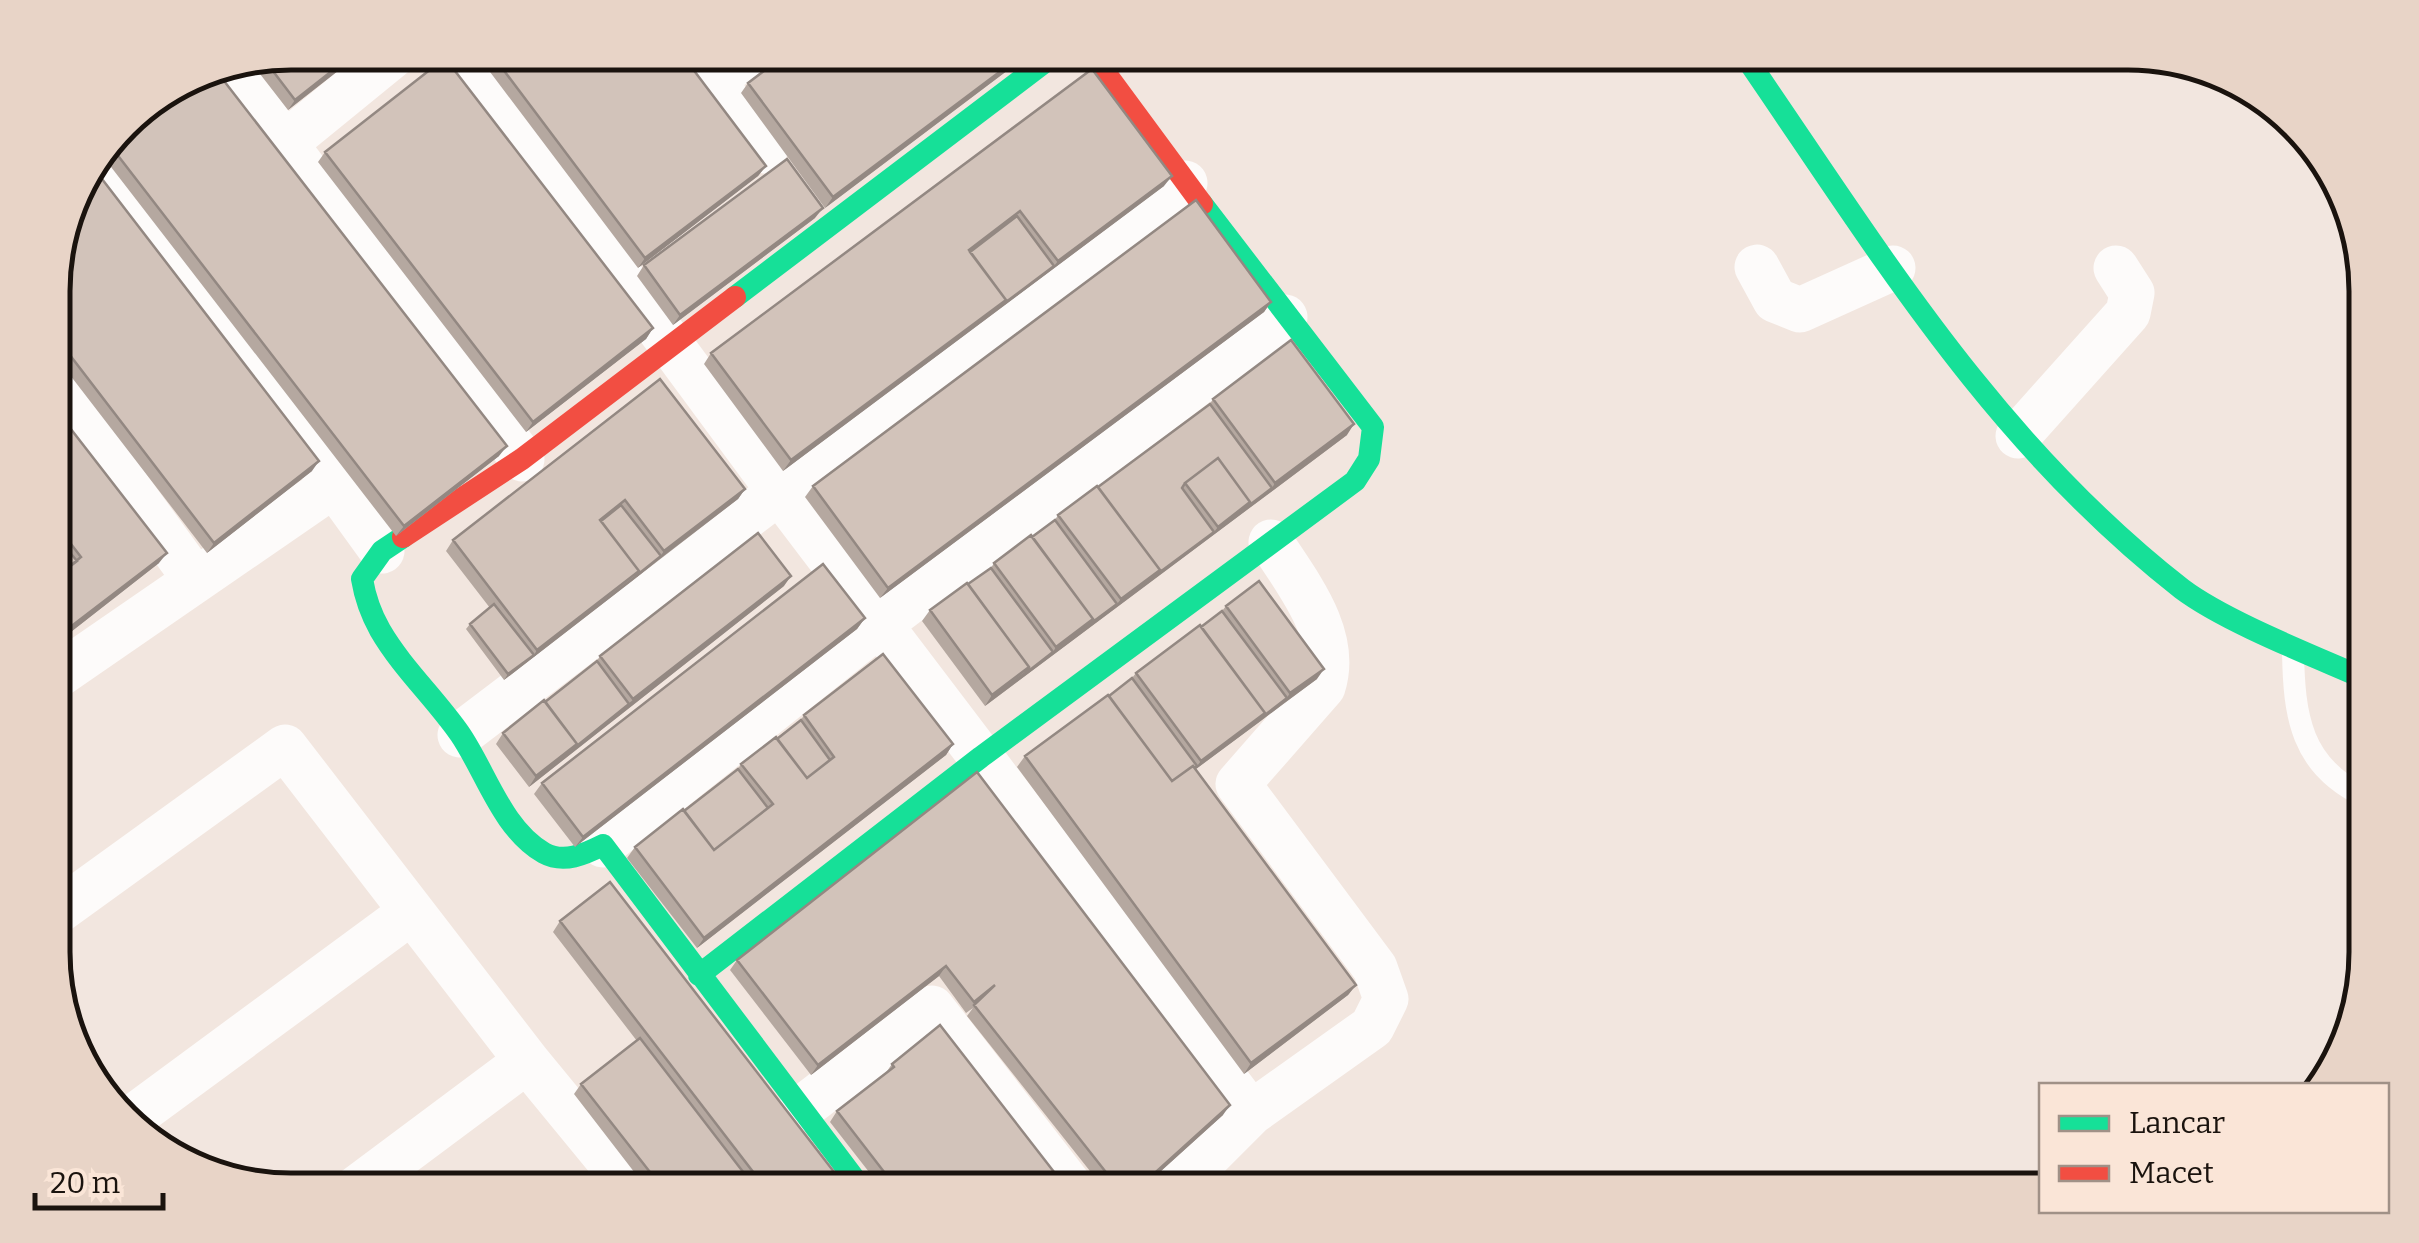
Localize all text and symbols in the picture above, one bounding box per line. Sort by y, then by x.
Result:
legend [2039,1083,2389,1213]
text: Lancar [2129,1105,2225,1141]
scale bar [35,1148,162,1210]
text: Macet [2129,1155,2214,1191]
text: 20 m [50,1165,121,1201]

